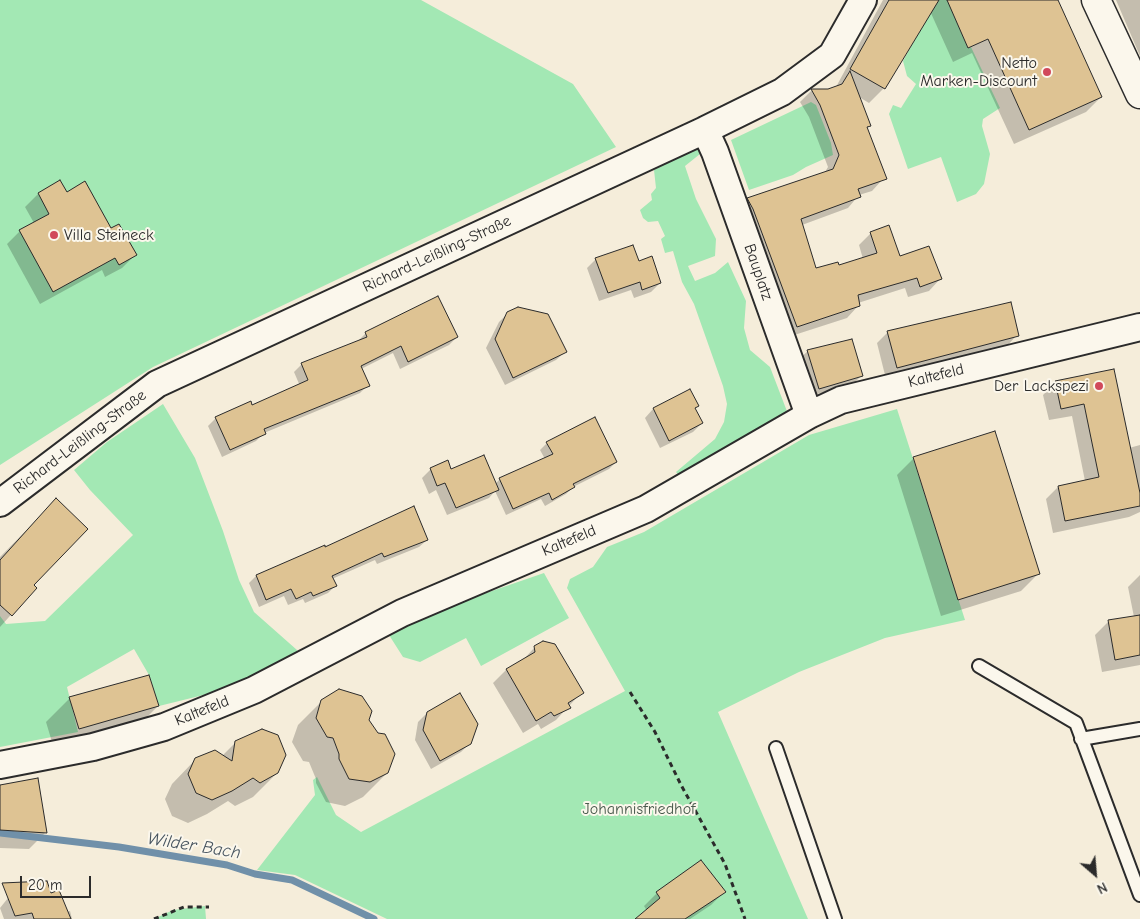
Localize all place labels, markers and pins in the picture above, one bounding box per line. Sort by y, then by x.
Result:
place label: Netto Marken-Discount [920,53,1037,91]
marker: Netto Marken-Discount [1041,66,1053,78]
place label: Villa Steineck [64,225,154,245]
marker: Villa Steineck [48,229,60,241]
place label: Der Lackspezi [994,376,1089,396]
marker: Der Lackspezi [1093,380,1105,392]

